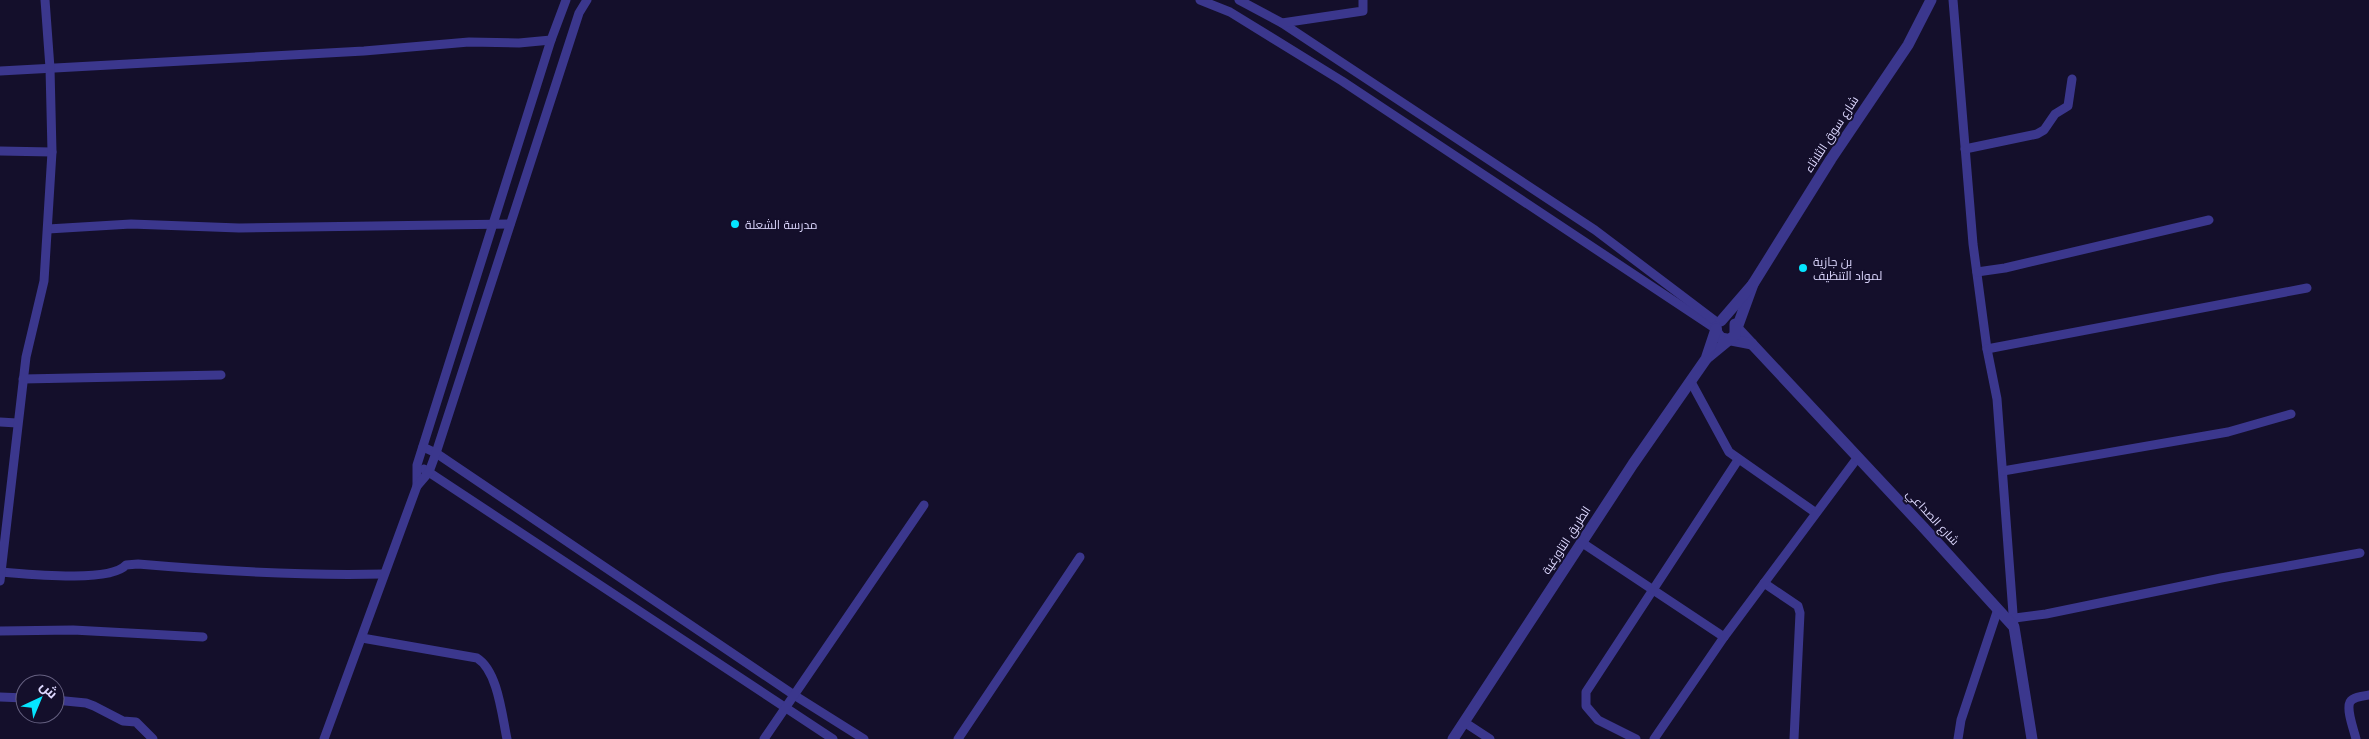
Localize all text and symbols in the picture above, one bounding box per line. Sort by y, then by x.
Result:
street label: شارع سوق الثلاثاء [1801,93,1862,176]
place label: مدرسة الشعلة [745,217,818,232]
marker: مدرسة الشعلة [729,218,741,230]
place label: بن جازية لمواد التنظيف [1813,254,1882,283]
marker: بن جازية لمواد التنظيف [1797,262,1809,274]
street label: شارع الصداعي [1901,486,1963,550]
street label: الطريق التاورغية [1538,503,1594,577]
north arrow [15,674,65,724]
text: ش [36,677,62,702]

